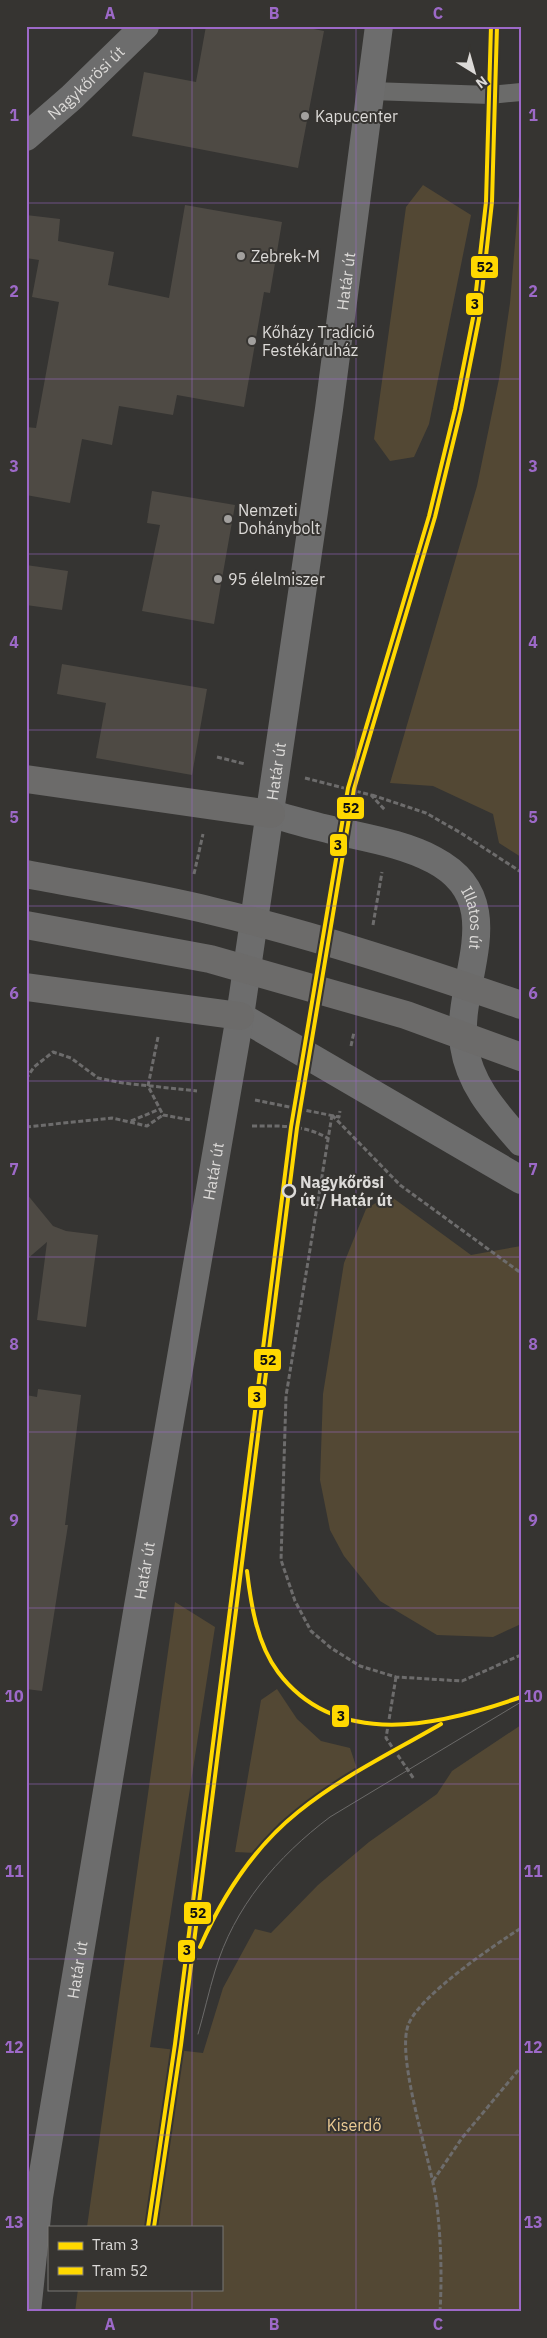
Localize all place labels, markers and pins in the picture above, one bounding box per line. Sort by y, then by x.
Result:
place label: Kapucenter [315,106,398,126]
marker: Kapucenter [299,110,311,122]
place label: Zebrek-M [251,246,320,266]
marker: Zebrek-M [235,250,247,262]
place label: Kőházy Tradíció Festékáruház [262,322,375,360]
marker: Kőházy Tradíció Festékáruház [246,335,258,347]
place label: Nemzeti Dohánybolt [238,500,320,538]
marker: Nemzeti Dohánybolt [222,513,234,525]
place label: 95 élelmiszer [228,569,325,589]
marker: 95 élelmiszer [212,573,224,585]
place label: Nagykőrösi út / Határ út [300,1172,392,1210]
marker: Nagykőrösi út / Határ út [282,1184,296,1198]

